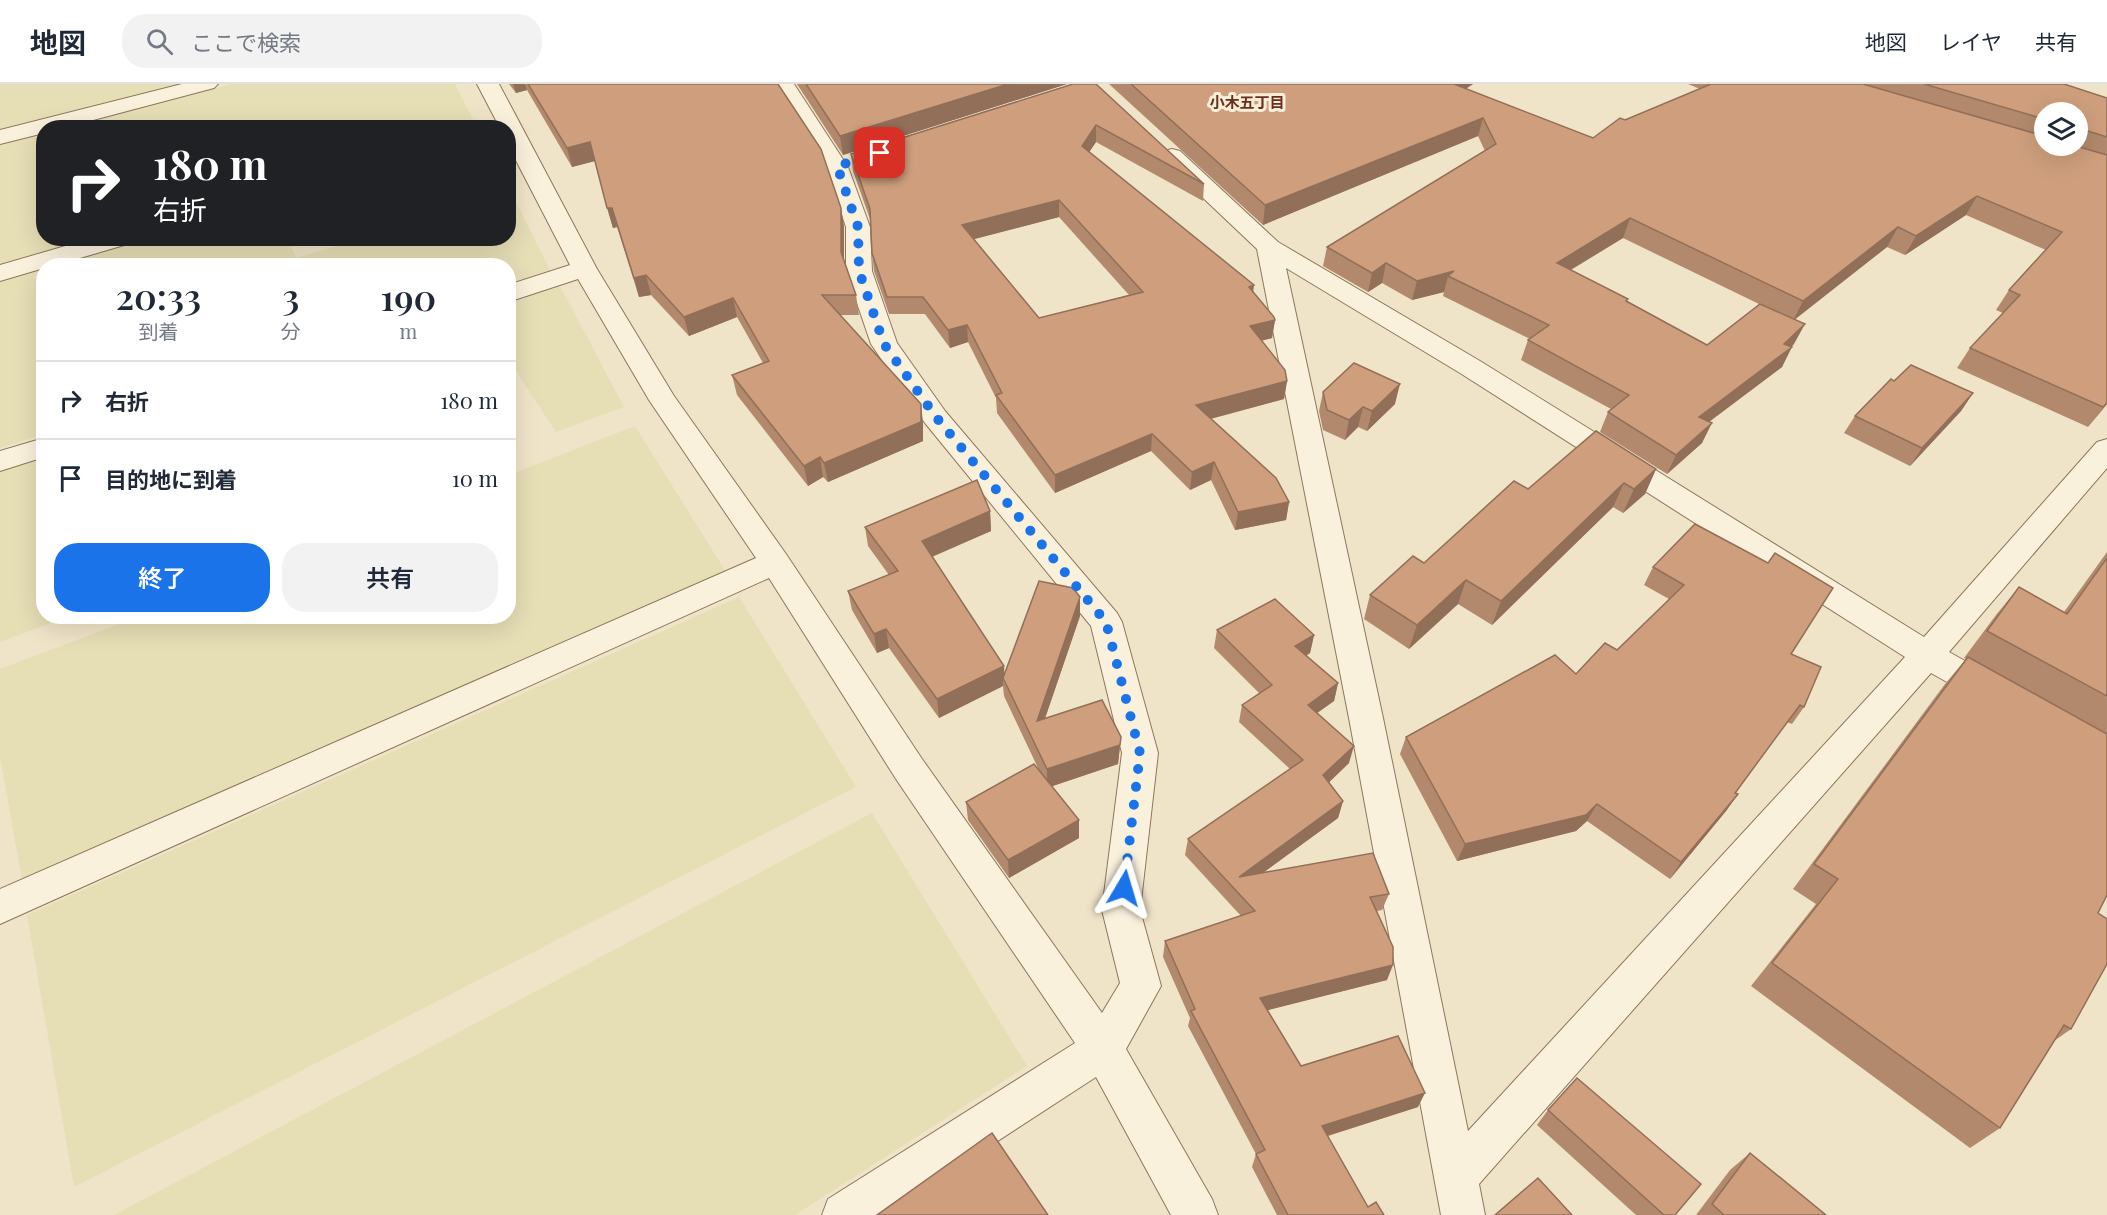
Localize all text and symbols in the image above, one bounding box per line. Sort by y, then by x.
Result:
search box [122,14,542,68]
text: 地図 [30,23,86,60]
icon: search [143,25,176,58]
text: ここで検索 [191,27,301,57]
text: 地図 [1865,27,1907,55]
text: レイヤ [1940,27,2002,55]
text: 共有 [2035,27,2077,55]
district label: 小木五丁目 [1209,92,1285,112]
map controls [2034,102,2088,156]
button: layers [2034,102,2088,156]
pin [854,127,905,178]
text: 180 m [153,135,268,191]
icon: arrive [863,136,896,169]
icon: right [54,144,132,222]
text: 右折 [153,191,207,227]
text: 20:33 [116,271,201,319]
text: 3 [282,271,299,319]
text: 190 [381,272,436,320]
text: 到着 [138,317,178,344]
text: 分 [281,317,301,344]
text: m [400,317,417,344]
icon: right [54,384,87,417]
text: 180 m [440,385,498,415]
text: 右折 [105,386,149,416]
icon: arrive [54,462,87,495]
text: 10 m [452,463,498,493]
text: 目的地に到着 [105,464,237,494]
button: 終了 [54,543,270,612]
button: 共有 [282,543,498,612]
position arrow [1092,856,1156,920]

